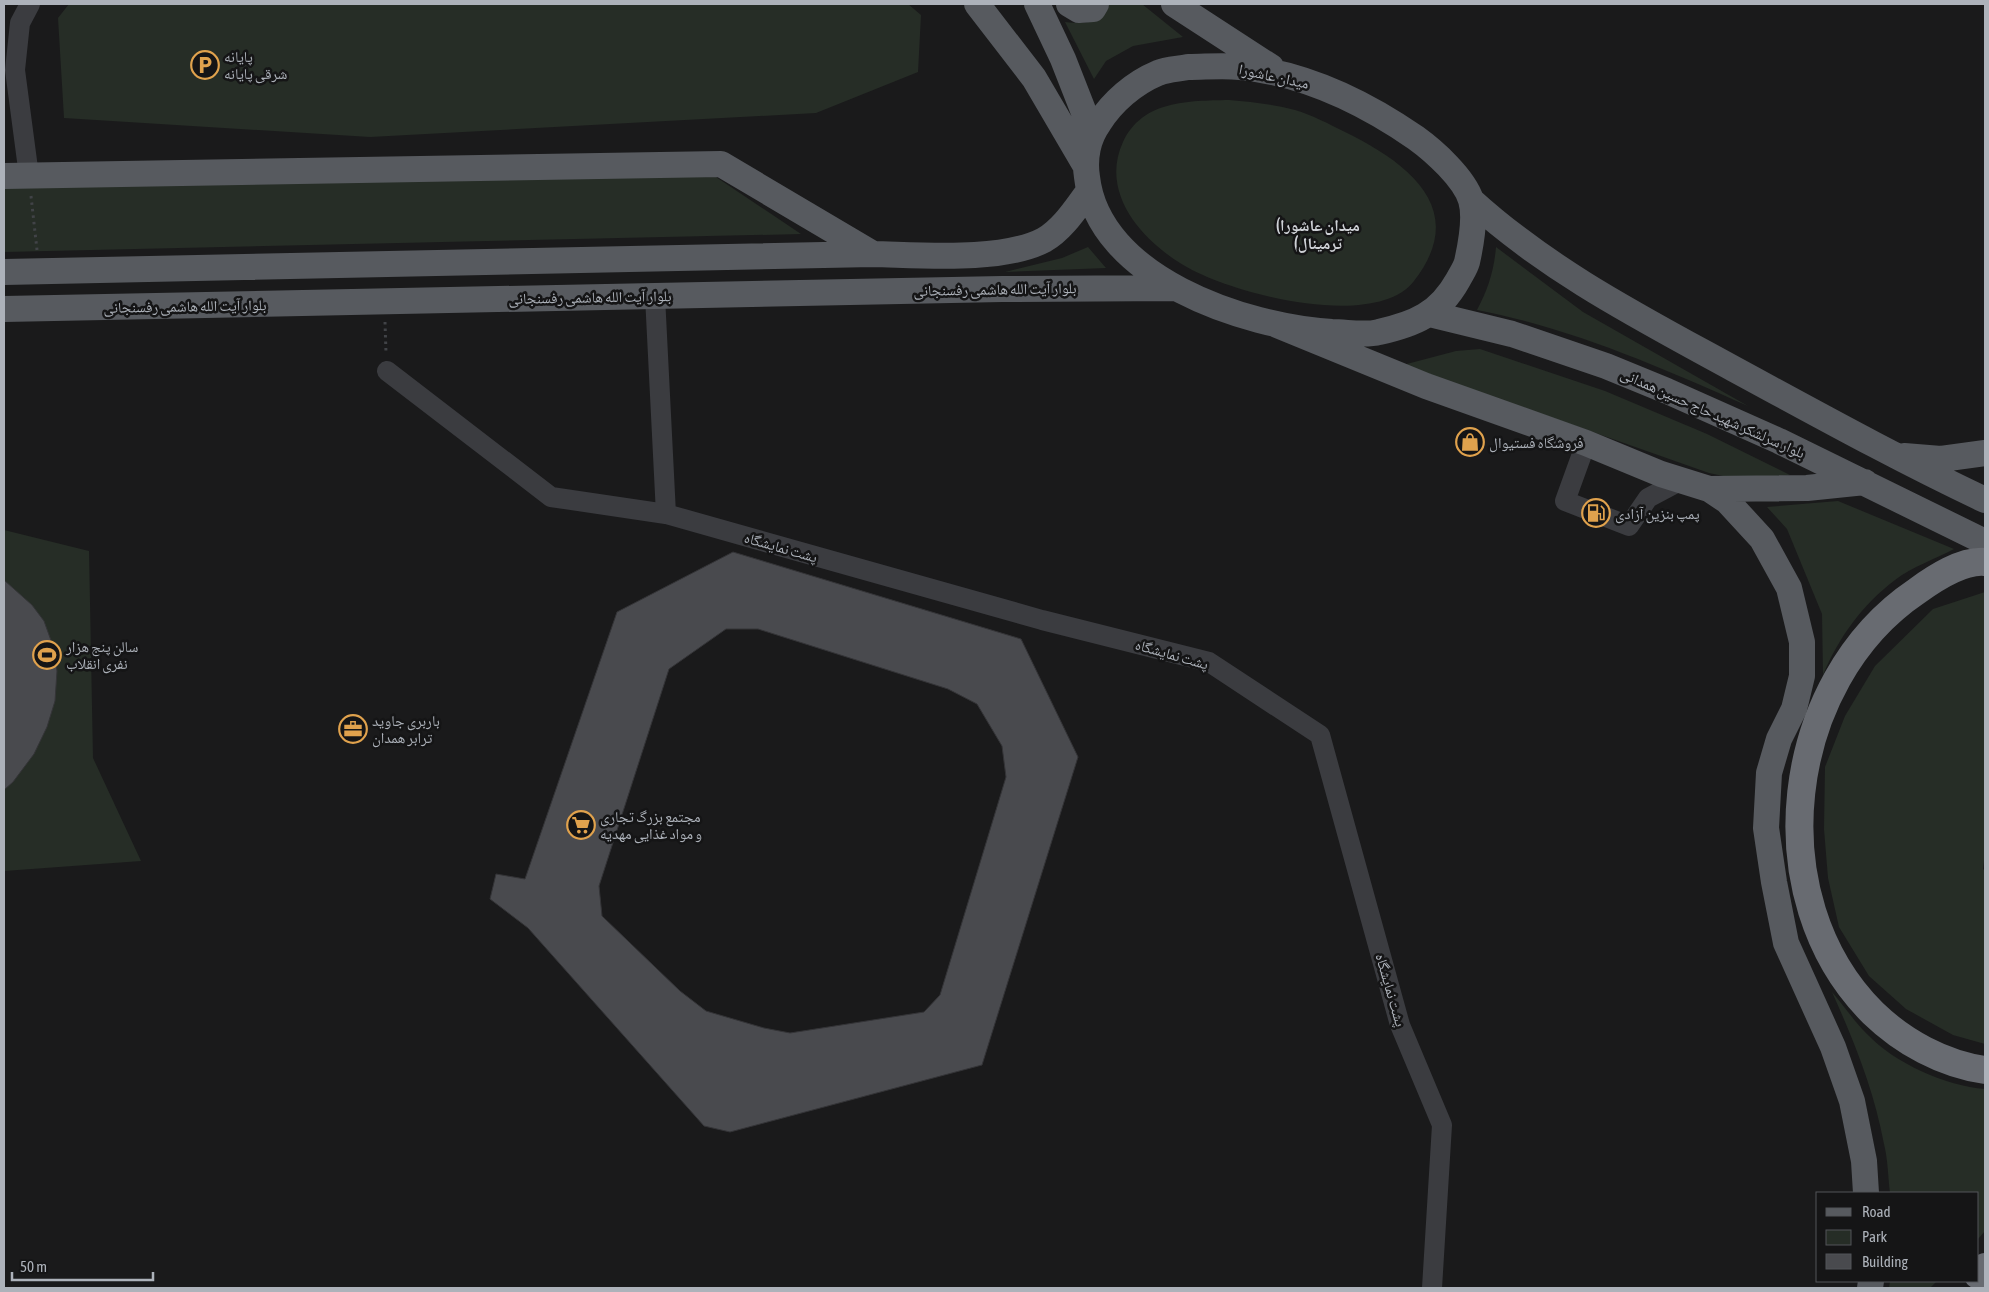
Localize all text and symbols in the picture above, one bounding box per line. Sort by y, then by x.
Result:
place label: پایانه شرقی پایانه [224,48,288,84]
parking icon: پایانه شرقی پایانه [190,50,220,80]
street label: میدان عاشورا [1237,60,1311,94]
district label: (میدان عاشورا (ترمینال [1276,216,1360,253]
street label: بلوار آیت الله هاشمی رفسنجانی [913,279,1077,301]
street label: بلوار آیت الله هاشمی رفسنجانی [508,287,672,309]
street label: بلوار آیت الله هاشمی رفسنجانی [103,296,267,318]
street label: بلوار سرلشکر شهید حاج حسین همدانی [1617,365,1808,463]
shop icon: فروشگاه فستیوال [1455,427,1485,457]
place label: فروشگاه فستیوال [1489,434,1584,453]
fuel station icon: پمپ بنزین آزادی [1581,498,1611,528]
place label: پمپ بنزین آزادی [1615,505,1700,524]
street label: پشت نمایشگاه [742,528,820,567]
street label: پشت نمایشگاه [1133,635,1211,674]
place label: سالن پنج هزار نفری انقلاب [65,638,138,674]
sports icon: سالن پنج هزار نفری انقلاب [32,640,62,670]
place label: باربری جاوید ترابر همدان [372,712,440,748]
office icon: باربری جاوید ترابر همدان [338,714,368,744]
place label: مجتمع بزرگ تجاری و مواد غذایی مهدیه [600,808,702,844]
supermarket icon: مجتمع بزرگ تجاری و مواد غذایی مهدیه [566,810,596,840]
street label: پشت نمایشگاه [1371,951,1410,1029]
legend [1816,1192,1979,1282]
text: Road [1862,1203,1891,1220]
text: Park [1862,1228,1887,1245]
scale bar [12,1250,154,1282]
text: Building [1862,1253,1908,1270]
text: 50 m [20,1258,47,1275]

